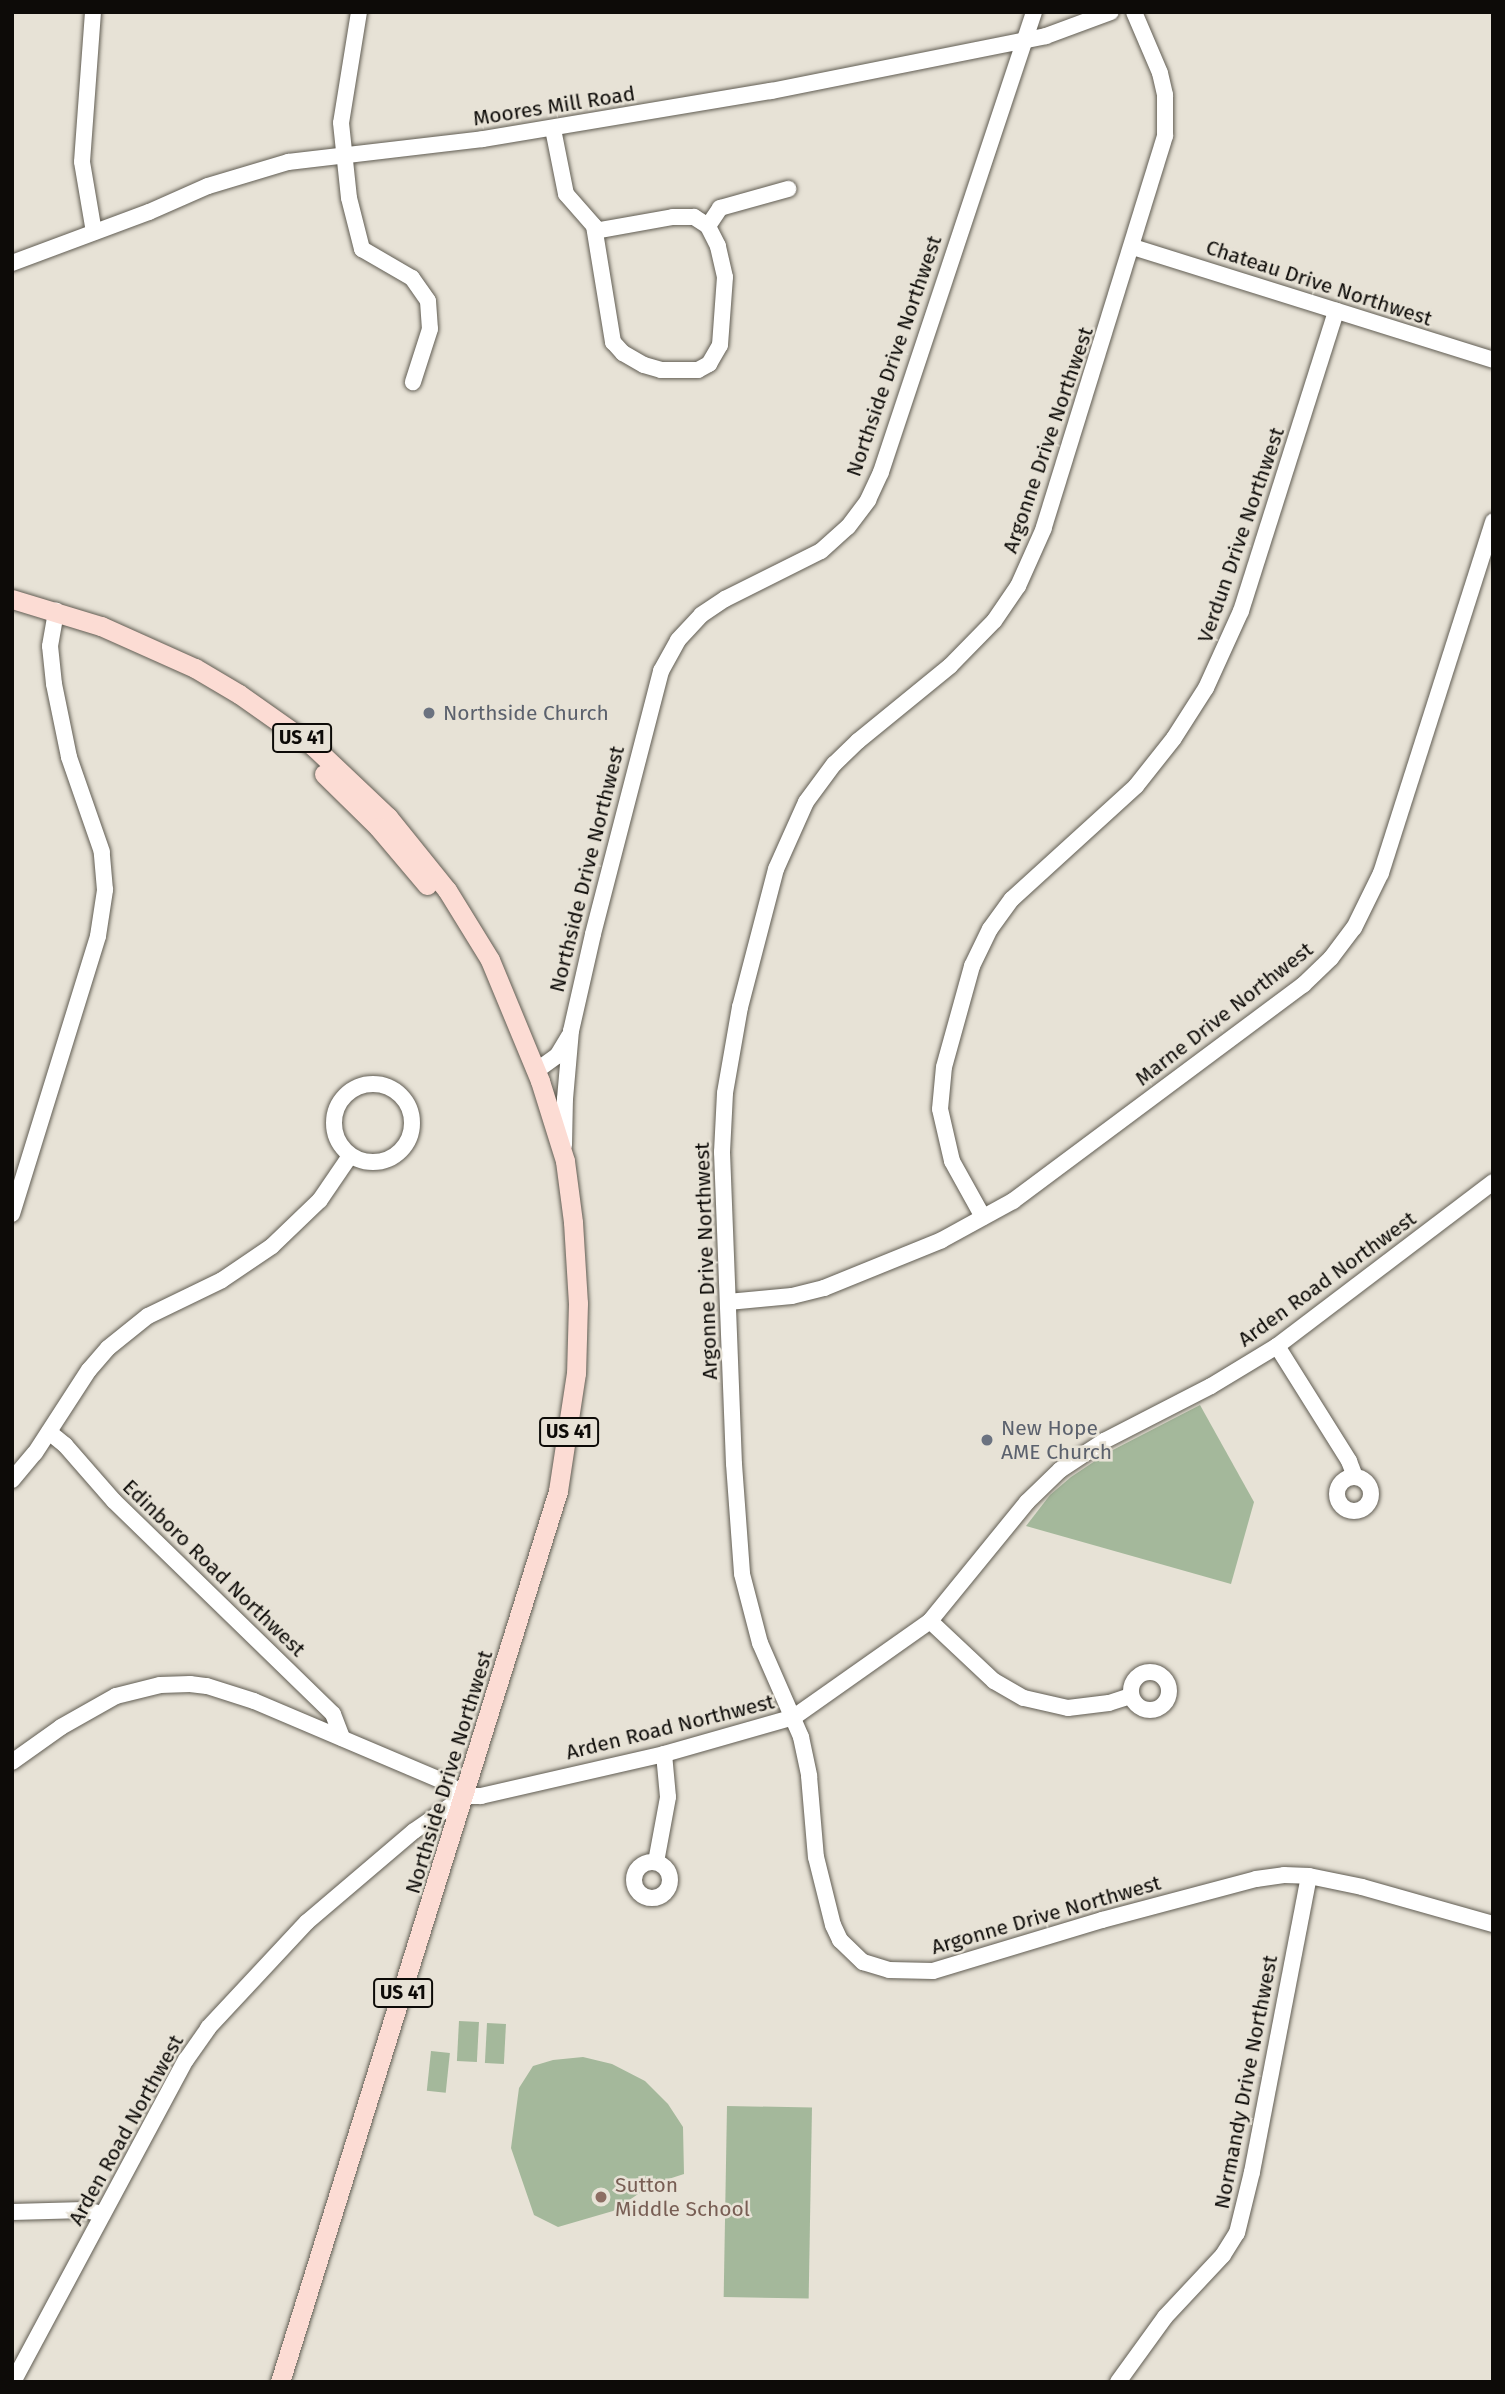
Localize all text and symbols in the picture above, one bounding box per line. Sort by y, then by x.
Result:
street label: Moores Mill Road [471,81,637,131]
street label: Northside Drive Northwest [841,232,947,480]
street label: Chateau Drive Northwest [1203,235,1435,331]
street label: Argonne Drive Northwest [997,324,1099,556]
street label: Verdun Drive Northwest [1192,424,1290,646]
place label: Northside Church [443,700,609,726]
marker: Northside Church [421,705,437,721]
road number: US 41 [270,722,334,754]
street label: Northside Drive Northwest [544,743,630,995]
street label: Marne Drive Northwest [1130,937,1318,1091]
street label: Argonne Drive Northwest [689,1142,723,1380]
street label: Arden Road Northwest [1233,1206,1421,1352]
place label: New Hope AME Church [1001,1415,1112,1465]
road number: US 41 [538,1416,600,1448]
marker: New Hope AME Church [979,1432,995,1448]
street label: Edinboro Road Northwest [117,1474,311,1662]
street label: Northside Drive Northwest [400,1647,498,1897]
street label: Arden Road Northwest [563,1689,777,1765]
street label: Argonne Drive Northwest [928,1870,1164,1960]
street label: Normandy Drive Northwest [1209,1953,1283,2211]
road number: US 41 [372,1978,434,2008]
street label: Arden Road Northwest [63,2030,189,2230]
place label: Sutton Middle School [615,2172,750,2222]
marker: Sutton Middle School [593,2189,609,2205]

